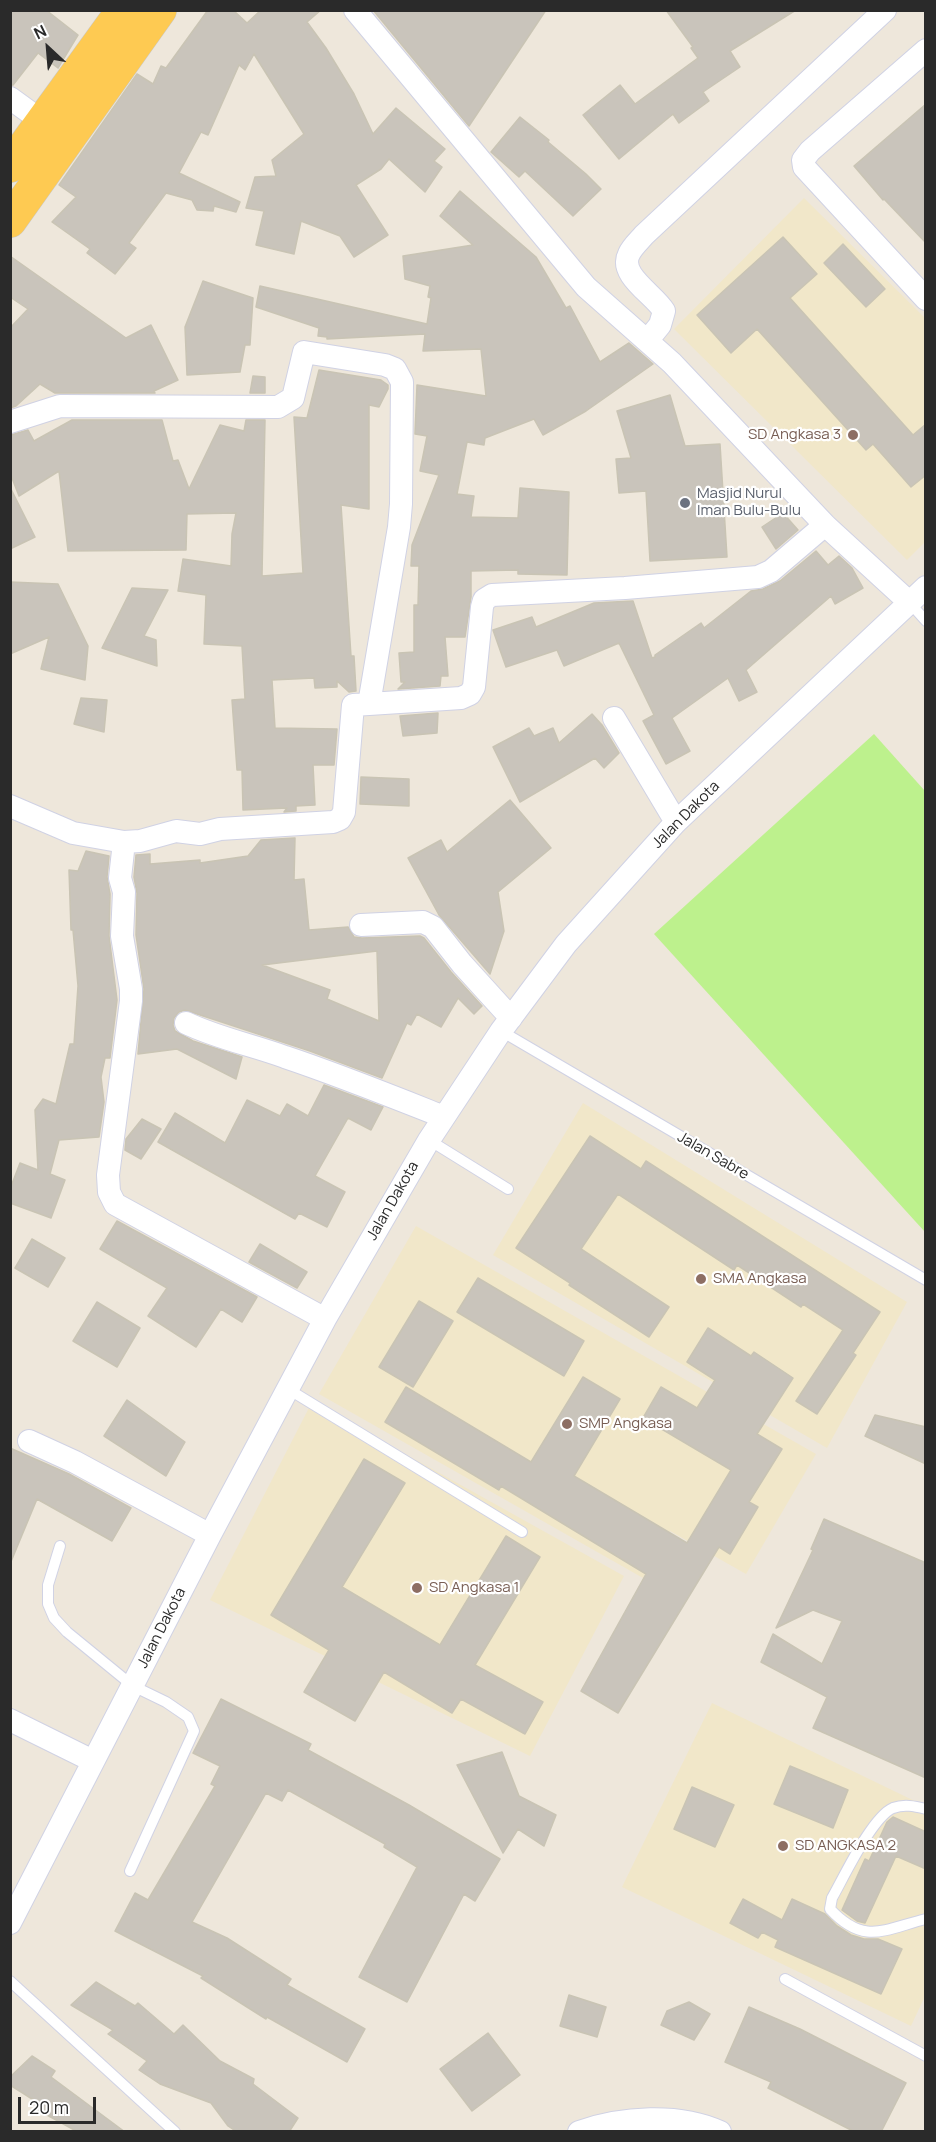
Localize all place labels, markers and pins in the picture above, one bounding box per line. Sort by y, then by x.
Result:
place label: SD Angkasa 3 [748,426,841,444]
marker: SD Angkasa 3 [846,428,860,442]
place label: Masjid Nurul Iman Bulu-Bulu [697,485,801,520]
marker: Masjid Nurul Iman Bulu-Bulu [678,496,692,510]
place label: SMA Angkasa [713,1270,807,1288]
marker: SMA Angkasa [694,1272,708,1286]
place label: SMP Angkasa [579,1415,672,1433]
marker: SMP Angkasa [560,1417,574,1431]
place label: SD Angkasa 1 [429,1579,519,1597]
marker: SD Angkasa 1 [410,1581,424,1595]
place label: SD ANGKASA 2 [795,1837,896,1855]
marker: SD ANGKASA 2 [776,1839,790,1853]

